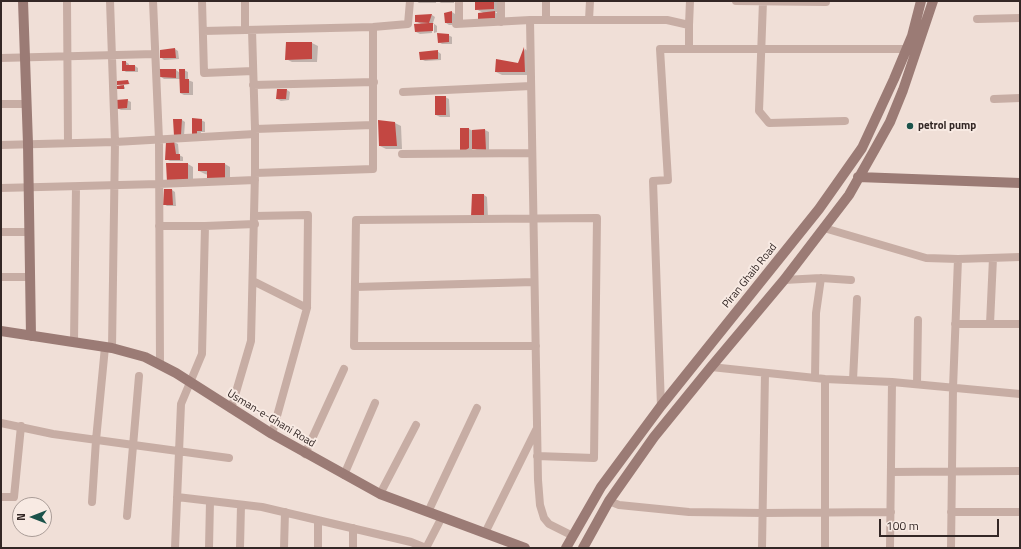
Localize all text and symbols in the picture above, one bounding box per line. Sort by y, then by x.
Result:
place label: petrol pump [918,119,976,133]
marker: petrol pump [905,121,915,131]
street label: Piran Ghaib Road [720,241,780,311]
street label: Usman-e-Ghani Road [224,387,318,451]
north arrow [12,497,52,537]
scale bar [881,511,1001,537]
text: N [13,513,29,521]
text: 100 m [886,516,919,535]

